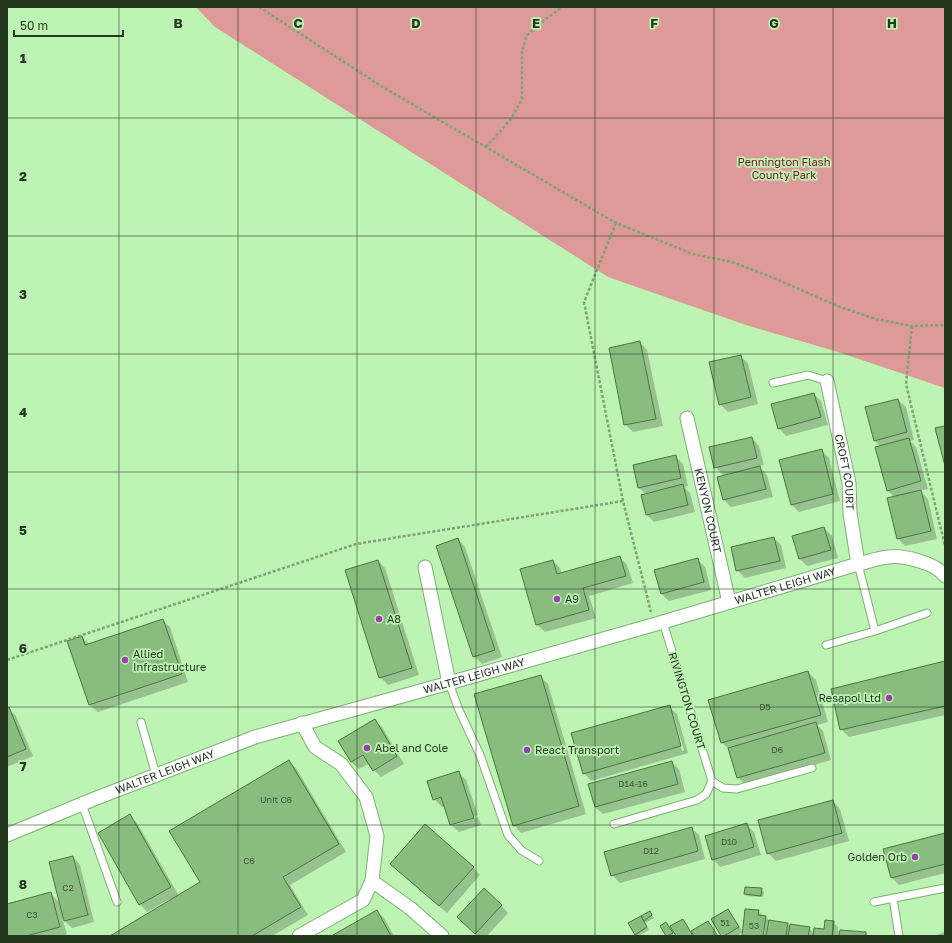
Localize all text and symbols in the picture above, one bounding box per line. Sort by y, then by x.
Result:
scale bar [14,12,123,38]
text: B [173,15,183,31]
text: C [293,15,303,31]
text: D [411,15,421,31]
text: E [532,15,540,31]
text: F [650,15,658,31]
text: G [769,15,779,31]
text: H [887,15,897,31]
text: 50 m [20,18,48,33]
text: 1 [20,50,27,66]
park label: Pennington Flash County Park [738,155,830,181]
text: 2 [19,168,27,184]
text: 3 [19,286,27,302]
text: 4 [19,404,27,420]
street label: CROFT COURT [833,433,857,511]
street label: KENYON COURT [693,467,725,554]
text: 5 [19,522,27,538]
street label: WALTER LEIGH WAY [733,564,837,606]
place label: A9 [565,592,579,605]
marker: A9 [552,594,562,604]
place label: A8 [387,612,401,625]
marker: A8 [374,614,384,624]
text: 6 [19,640,27,656]
place label: Allied Infrastructure [133,647,206,673]
street label: RIVINGTON COURT [666,650,709,751]
marker: Allied Infrastructure [120,655,130,665]
street label: WALTER LEIGH WAY [422,655,526,696]
place label: Resapol Ltd [818,691,881,704]
marker: Resapol Ltd [884,693,894,703]
house number: D5 [759,701,771,712]
place label: Abel and Cole [375,741,448,754]
marker: Abel and Cole [362,743,372,753]
place label: React Transport [535,743,619,756]
house number: D6 [771,744,783,755]
marker: React Transport [522,745,532,755]
street label: WALTER LEIGH WAY [113,746,216,796]
text: 7 [19,758,27,774]
house number: D14-16 [618,778,648,789]
house number: Unit C6 [260,794,292,805]
house number: D10 [721,836,738,847]
house number: D12 [643,845,659,856]
place label: Golden Orb [847,850,907,863]
marker: Golden Orb [910,852,920,862]
house number: C6 [243,855,255,866]
text: 8 [19,876,27,892]
house number: C2 [62,882,74,893]
house number: C3 [26,909,38,920]
house number: 51 [720,917,730,928]
house number: 53 [749,920,759,931]

